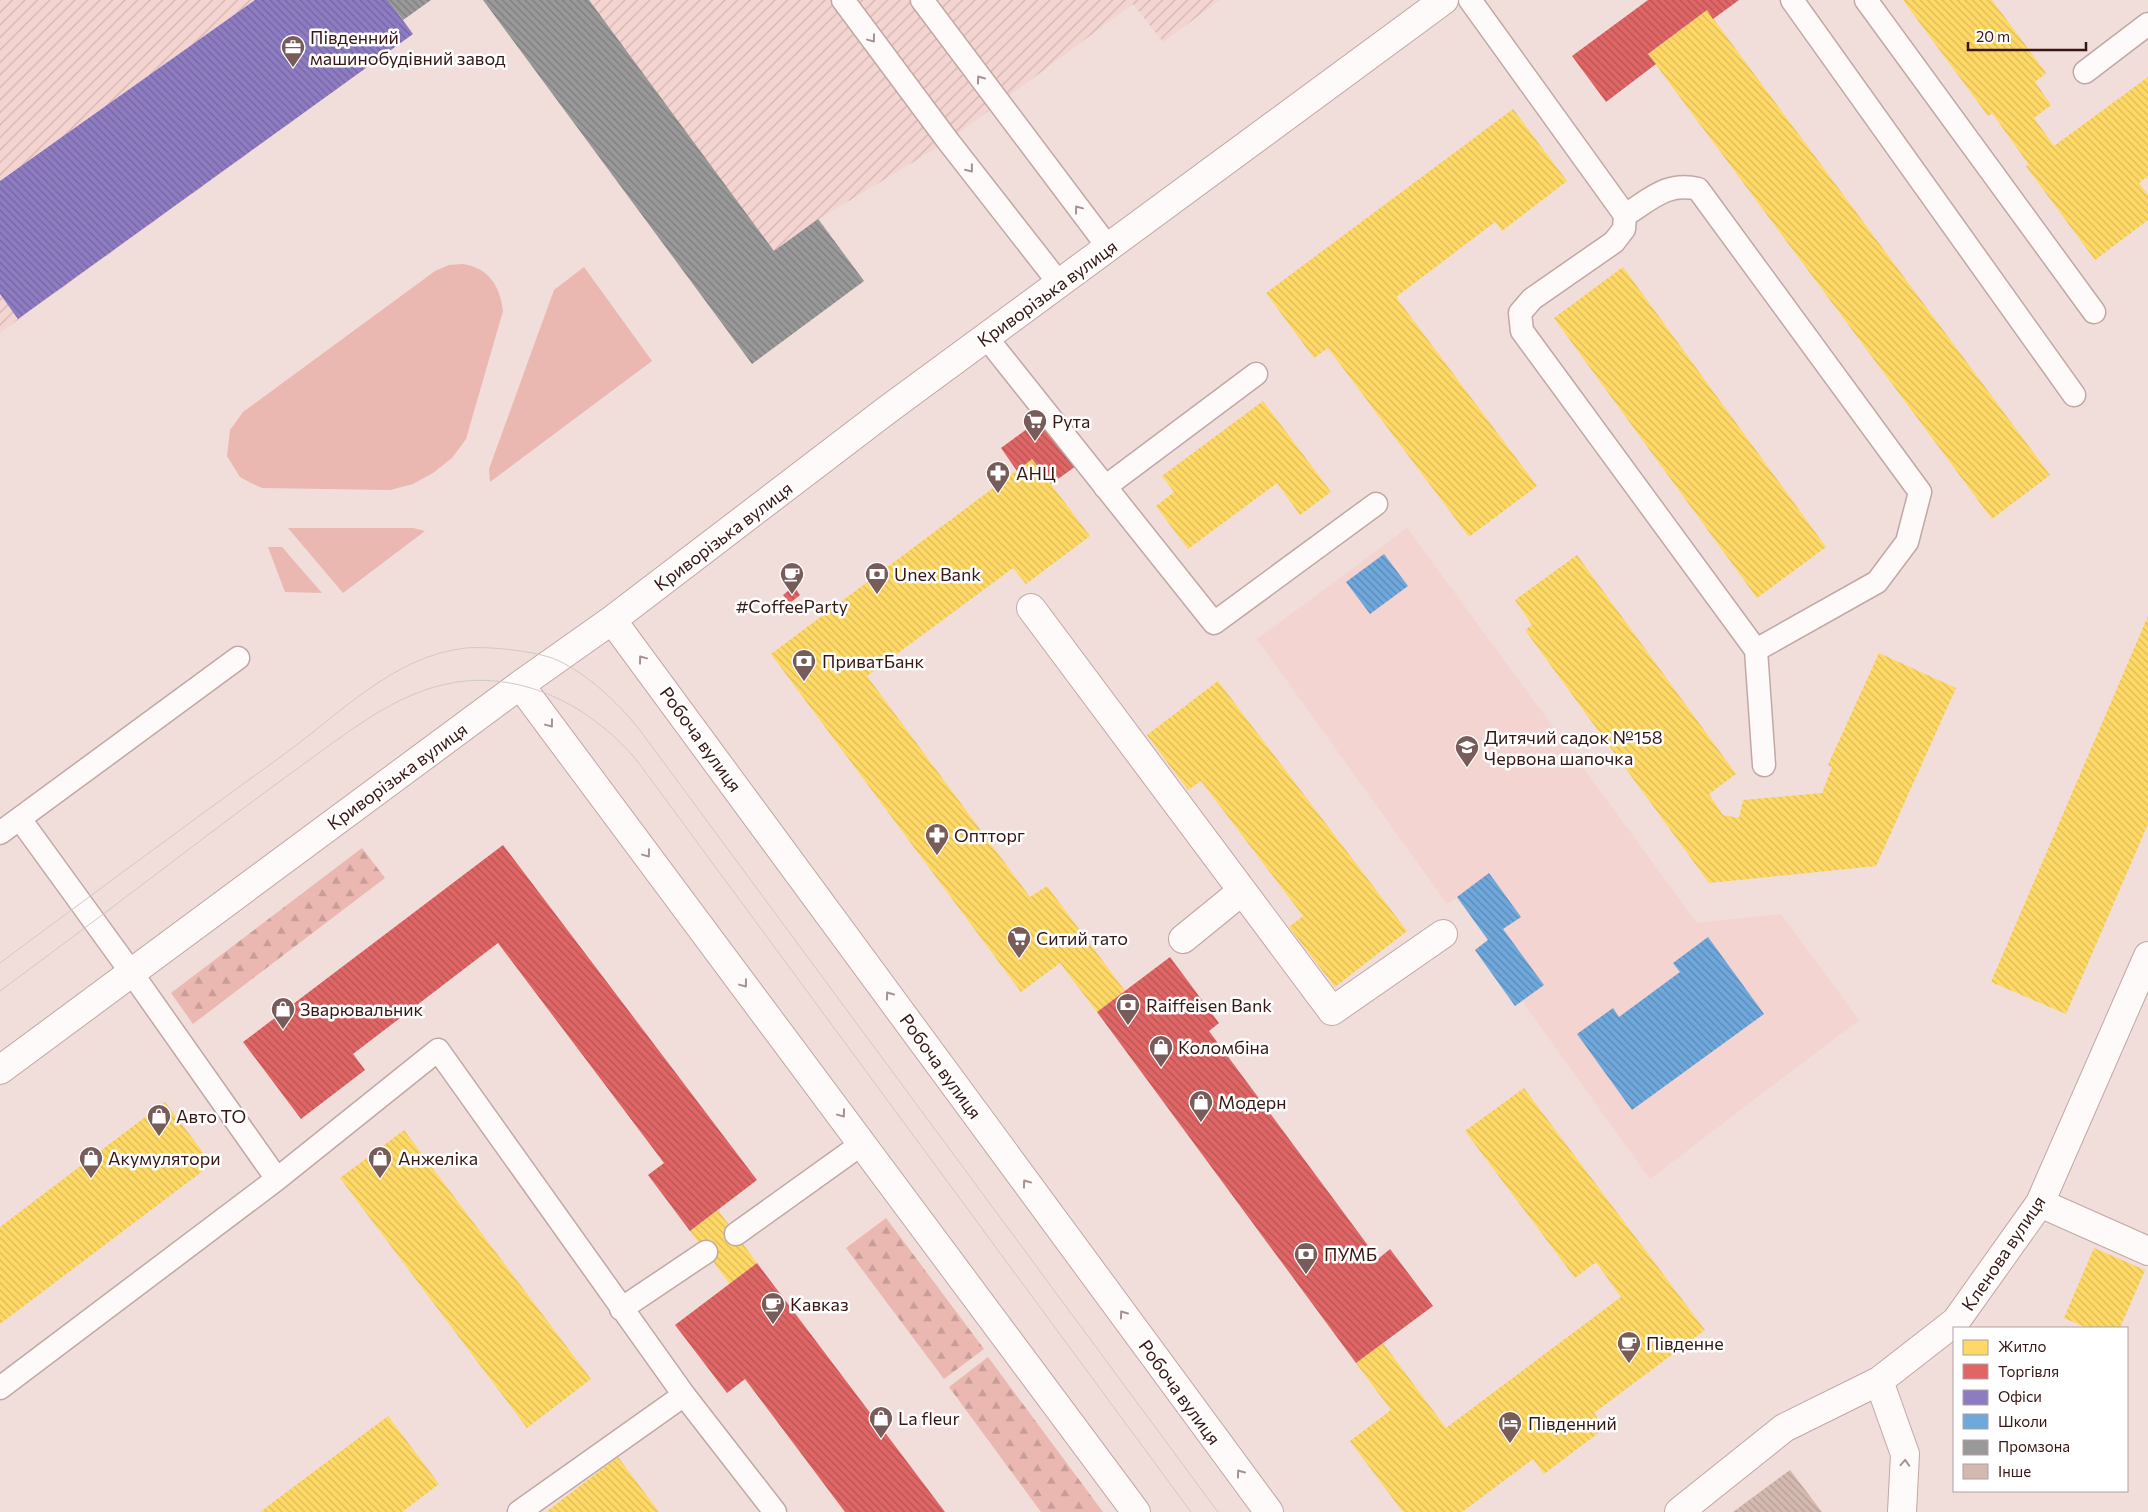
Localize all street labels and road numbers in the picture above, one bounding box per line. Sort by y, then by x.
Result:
street label: Криворізька вулиця [973,235,1121,351]
street label: Криворізька вулиця [649,477,797,595]
street label: Робоча вулиця [655,682,747,796]
street label: Криворізька вулиця [323,718,471,834]
street label: Робоча вулиця [895,1009,987,1123]
street label: Кленова вулиця [1956,1191,2050,1315]
street label: Робоча вулиця [1134,1335,1226,1449]

